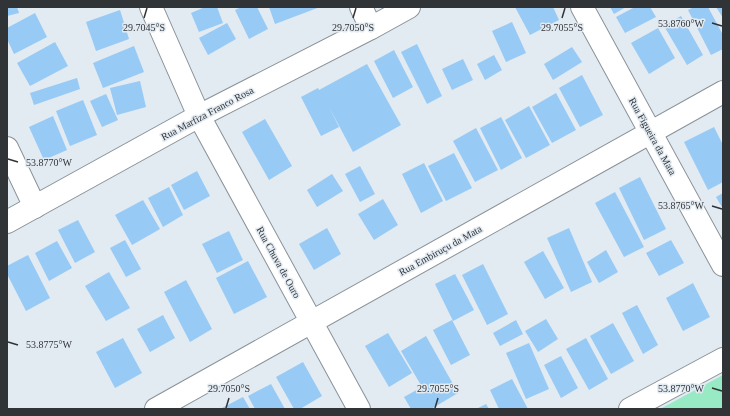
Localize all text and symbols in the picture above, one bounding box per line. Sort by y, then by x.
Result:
text: 53.8760°W [658,18,705,29]
text: 29.7045°S [123,22,165,33]
text: 29.7050°S [332,22,374,33]
text: 29.7055°S [541,22,583,33]
street label: Rua Marfiza Franco Rosa [159,84,256,142]
street label: Rua Figueira da Mata [627,96,679,177]
text: 53.8770°W [26,157,73,168]
text: 53.8765°W [658,200,705,211]
street label: Rua Embiruçu da Mata [397,223,484,278]
street label: Rua Chuva de Ouro [254,225,303,300]
text: 53.8775°W [26,339,73,350]
text: 29.7050°S [208,383,250,394]
text: 29.7055°S [417,383,459,394]
text: 53.8770°W [658,383,705,394]

